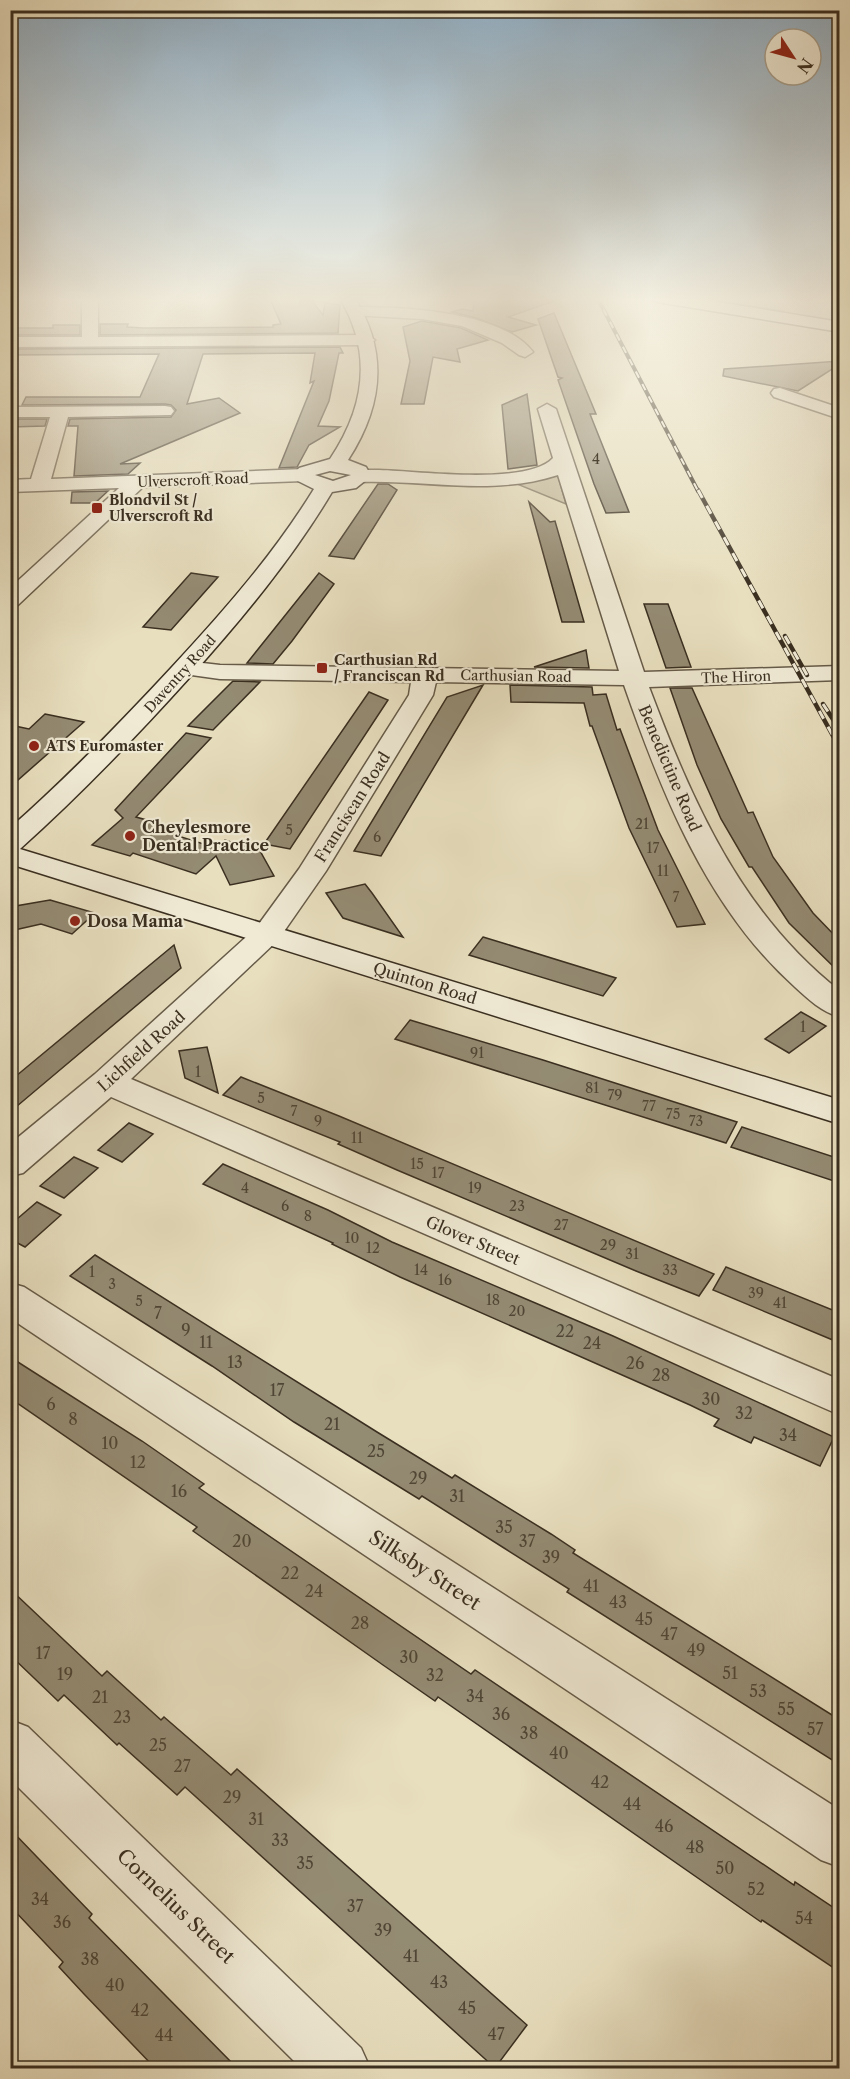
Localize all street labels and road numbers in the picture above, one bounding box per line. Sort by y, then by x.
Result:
street label: Ulverscroft Road [137,469,249,491]
street label: Daventry Road [140,631,220,717]
street label: Carthusian Road [460,666,572,686]
street label: The Hiron [701,667,772,687]
street label: Benedictine Road [634,702,706,834]
street label: Franciscan Road [310,748,394,866]
street label: Quinton Road [371,958,480,1008]
street label: Lichfield Road [93,1006,189,1096]
street label: Glover Street [423,1211,523,1269]
street label: Silksby Street [365,1525,485,1615]
street label: Cornelius Street [112,1844,240,1968]

